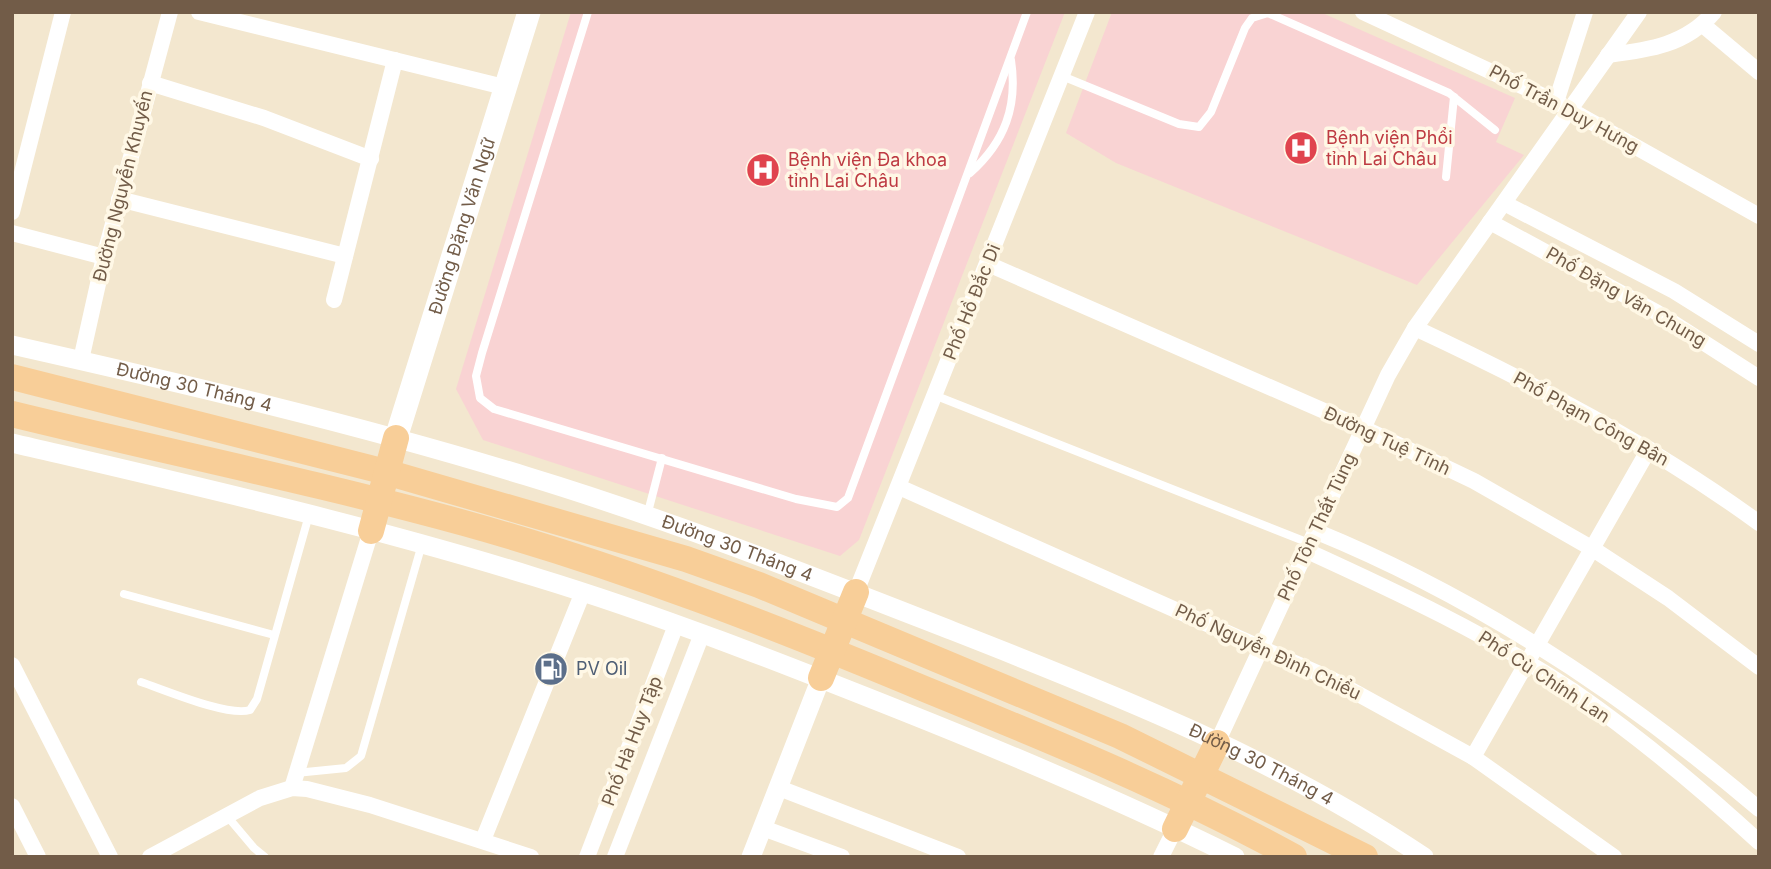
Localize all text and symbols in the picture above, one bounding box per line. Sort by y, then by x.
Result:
street label: Phố Trần Duy Hưng [1486,60,1643,157]
street label: Đường Nguyễn Khuyến [89,88,156,284]
place label: Bệnh viện Phổi tỉnh Lai Châu [1326,127,1453,169]
hospital icon: Bệnh viện Phổi tỉnh Lai Châu [1282,129,1320,167]
street label: Đường Đặng Văn Ngữ [424,135,499,317]
place label: Bệnh viện Đa khoa tỉnh Lai Châu [788,149,947,191]
hospital icon: Bệnh viện Đa khoa tỉnh Lai Châu [744,151,782,189]
street label: Phố Hồ Đắc Di [939,241,1004,363]
street label: Phố Đặng Văn Chung [1543,242,1710,351]
street label: Đường 30 Tháng 4 [114,358,274,416]
street label: Phố Phạm Công Bân [1510,367,1673,470]
street label: Đường Tuệ Tĩnh [1321,402,1454,479]
street label: Phố Tôn Thất Tùng [1273,450,1360,604]
street label: Đường 30 Tháng 4 [659,511,816,586]
street label: Phố Nguyễn Đình Chiểu [1172,599,1364,704]
street label: Phố Cù Chính Lan [1475,626,1614,727]
fuel station icon: PV Oil [532,650,570,688]
place label: PV Oil [576,658,627,679]
street label: Phố Hà Huy Tập [597,673,666,809]
street label: Đường 30 Tháng 4 [1186,719,1338,809]

